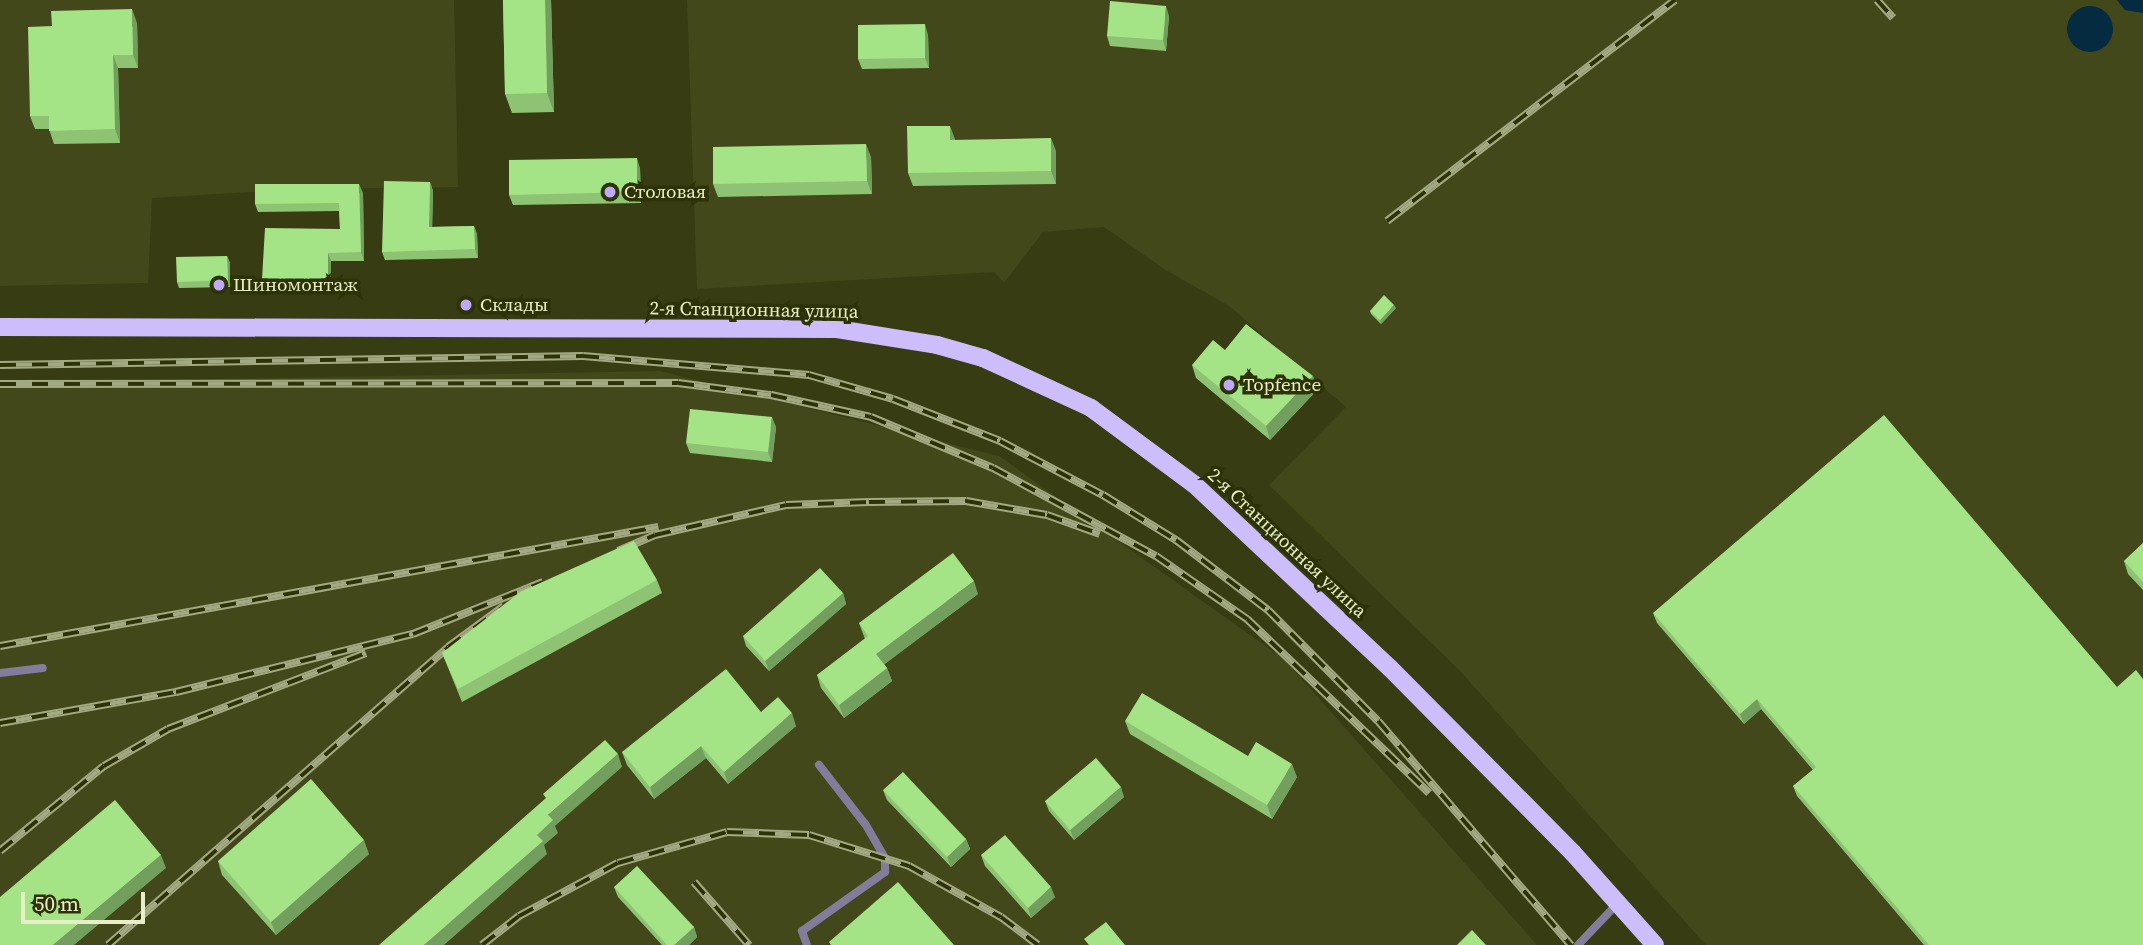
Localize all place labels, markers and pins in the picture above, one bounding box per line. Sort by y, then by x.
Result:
place label: Столовая [624,181,706,203]
marker: Столовая [602,184,618,200]
place label: Шиномонтаж [233,274,358,296]
marker: Шиномонтаж [211,277,227,293]
place label: Склады [480,294,548,316]
marker: Склады [458,297,474,313]
place label: Topfence [1243,374,1321,396]
marker: Topfence [1221,377,1237,393]

